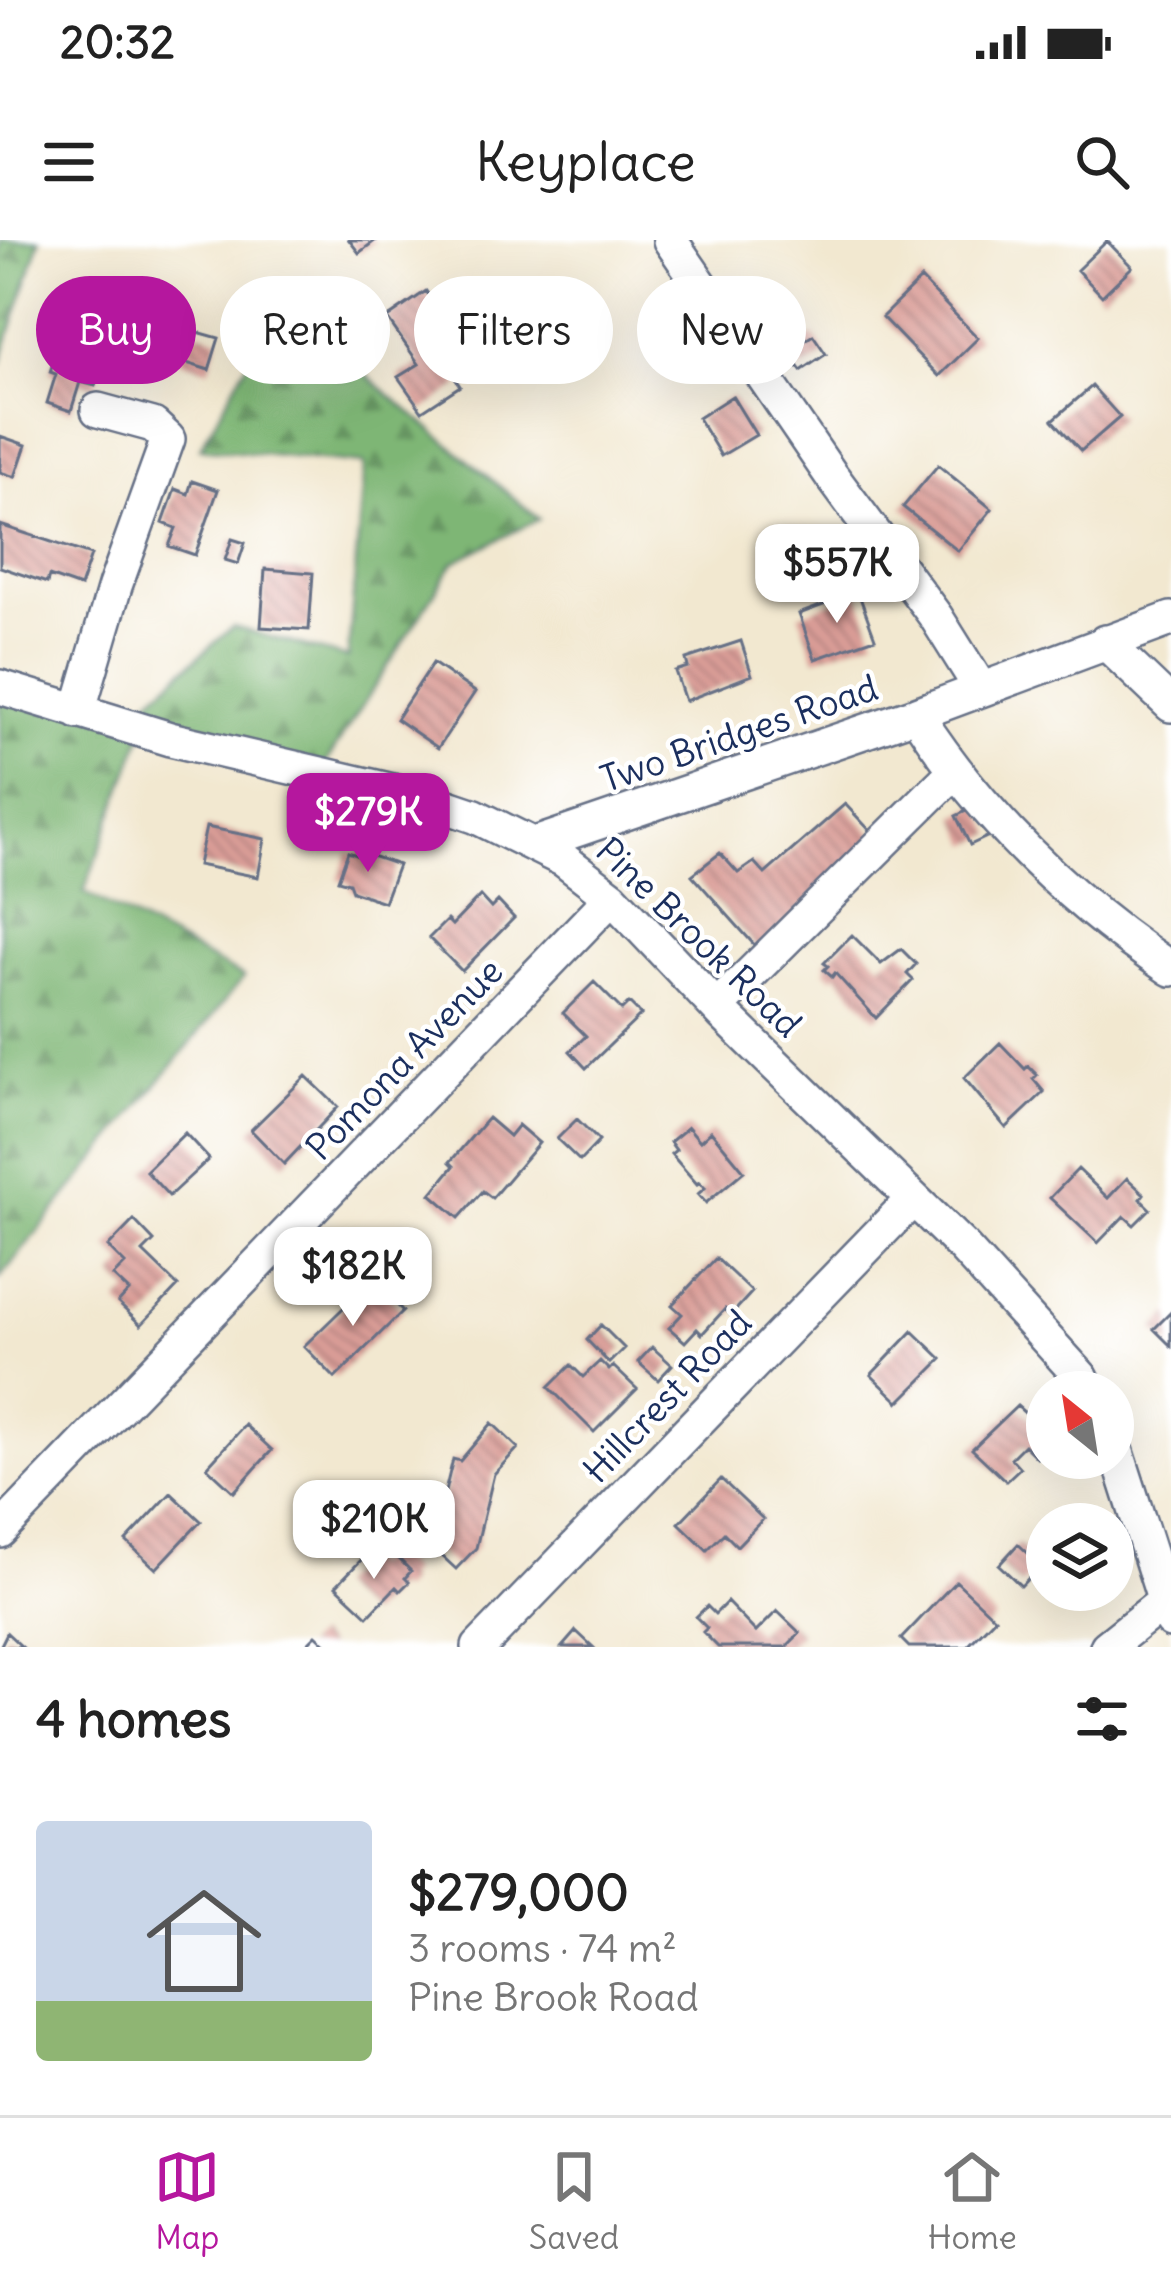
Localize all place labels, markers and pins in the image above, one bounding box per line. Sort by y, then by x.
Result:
pin: $557K [753,524,921,626]
pin: $279K [284,773,452,875]
pin: $182K [269,1227,437,1329]
pin: $210K [290,1480,458,1582]

